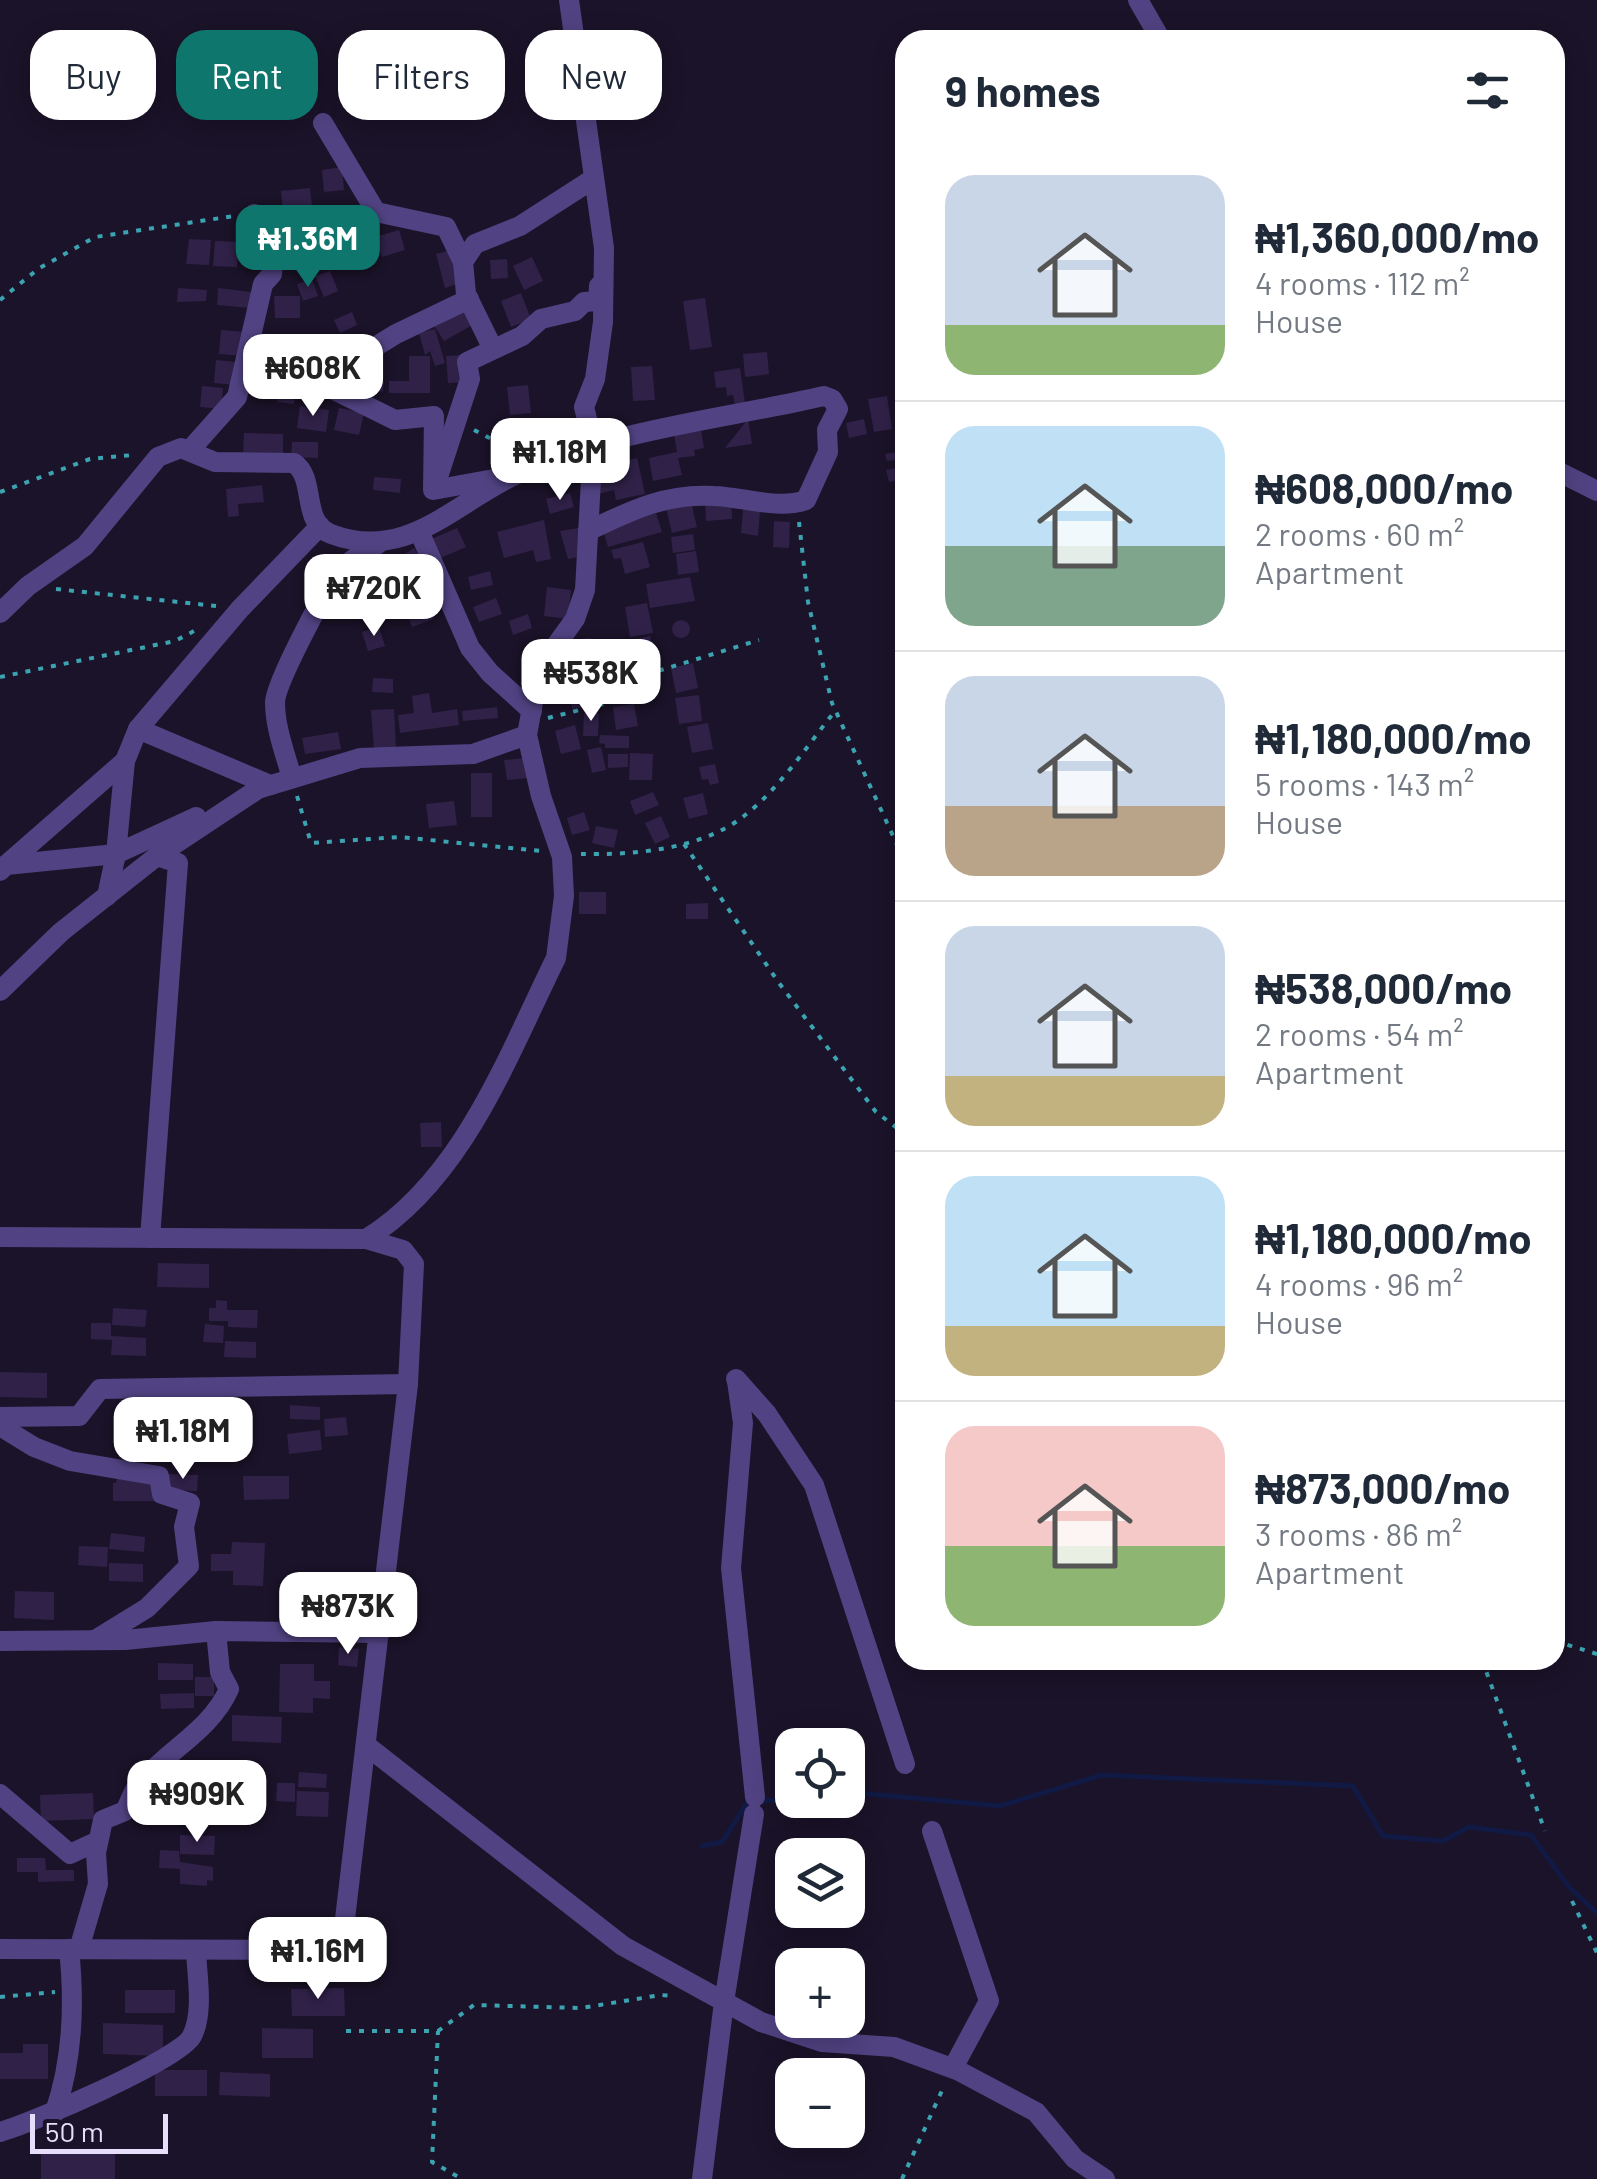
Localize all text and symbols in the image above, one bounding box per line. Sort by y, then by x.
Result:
chip: Buy [30,30,156,120]
chip: Rent [176,30,318,120]
chip: Filters [338,30,505,120]
chip: New [525,30,662,120]
icon: filters [1460,63,1515,118]
text: 9 homes [945,65,1101,115]
pin: ₦1.36M [227,205,389,290]
text: ₦1,360,000/mo [1255,211,1539,261]
icon: home [1025,215,1145,335]
text: ₦1.36M [258,218,358,256]
text: 4 rooms · 112 m² [1255,263,1470,301]
text: House [1255,301,1343,339]
pin: ₦608K [243,334,383,419]
text: ₦608K [265,347,361,385]
pin: ₦1.18M [479,418,641,503]
text: ₦1.18M [513,431,607,469]
text: ₦608,000/mo [1255,462,1513,512]
icon: home [1025,466,1145,586]
text: 2 rooms · 60 m² [1255,514,1464,552]
text: Apartment [1255,552,1404,590]
pin: ₦720K [304,554,444,639]
text: ₦720K [326,567,422,605]
pin: ₦538K [521,639,661,724]
text: ₦538K [544,652,638,690]
text: ₦1,180,000/mo [1255,712,1532,762]
icon: home [1025,716,1145,836]
text: 5 rooms · 143 m² [1255,764,1474,802]
text: House [1255,802,1343,840]
text: ₦538,000/mo [1255,962,1512,1012]
icon: home [1025,966,1145,1086]
text: 2 rooms · 54 m² [1255,1014,1464,1052]
text: Apartment [1255,1052,1404,1090]
text: ₦1,180,000/mo [1255,1212,1532,1262]
icon: home [1025,1216,1145,1336]
text: 4 rooms · 96 m² [1255,1264,1463,1302]
text: House [1255,1302,1343,1340]
pin: ₦1.18M [102,1397,264,1482]
text: ₦1.18M [136,1410,230,1448]
text: ₦873,000/mo [1255,1462,1510,1512]
icon: home [1025,1466,1145,1586]
text: 3 rooms · 86 m² [1255,1514,1462,1552]
text: Apartment [1255,1552,1404,1590]
pin: ₦873K [278,1572,418,1657]
text: ₦873K [301,1585,395,1623]
map controls [775,1728,865,2148]
button: locate [775,1728,865,1818]
pin: ₦909K [127,1760,267,1845]
text: ₦909K [149,1773,245,1811]
button: layers [775,1838,865,1928]
pin: ₦1.16M [237,1917,399,2002]
text: ₦1.16M [271,1930,365,1968]
button: + [775,1948,865,2038]
button: − [775,2058,865,2148]
scale bar [30,2109,168,2154]
text: 50 m [45,2114,104,2148]

